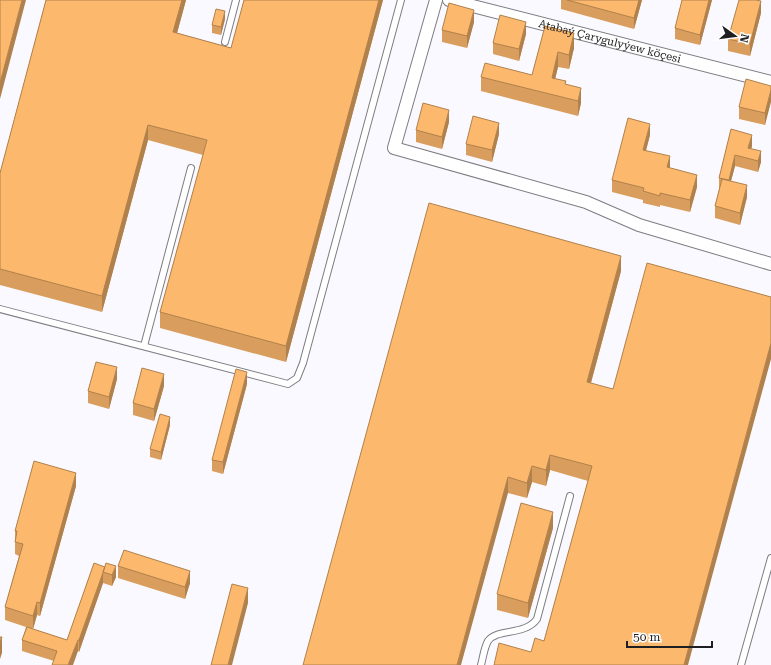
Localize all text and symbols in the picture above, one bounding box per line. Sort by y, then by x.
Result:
north arrow [715,16,755,56]
street label: Atabaý Çarygulyýew köçesi [537,17,683,65]
text: N [737,33,752,44]
scale bar [627,623,712,649]
text: 50 m [633,630,660,644]

